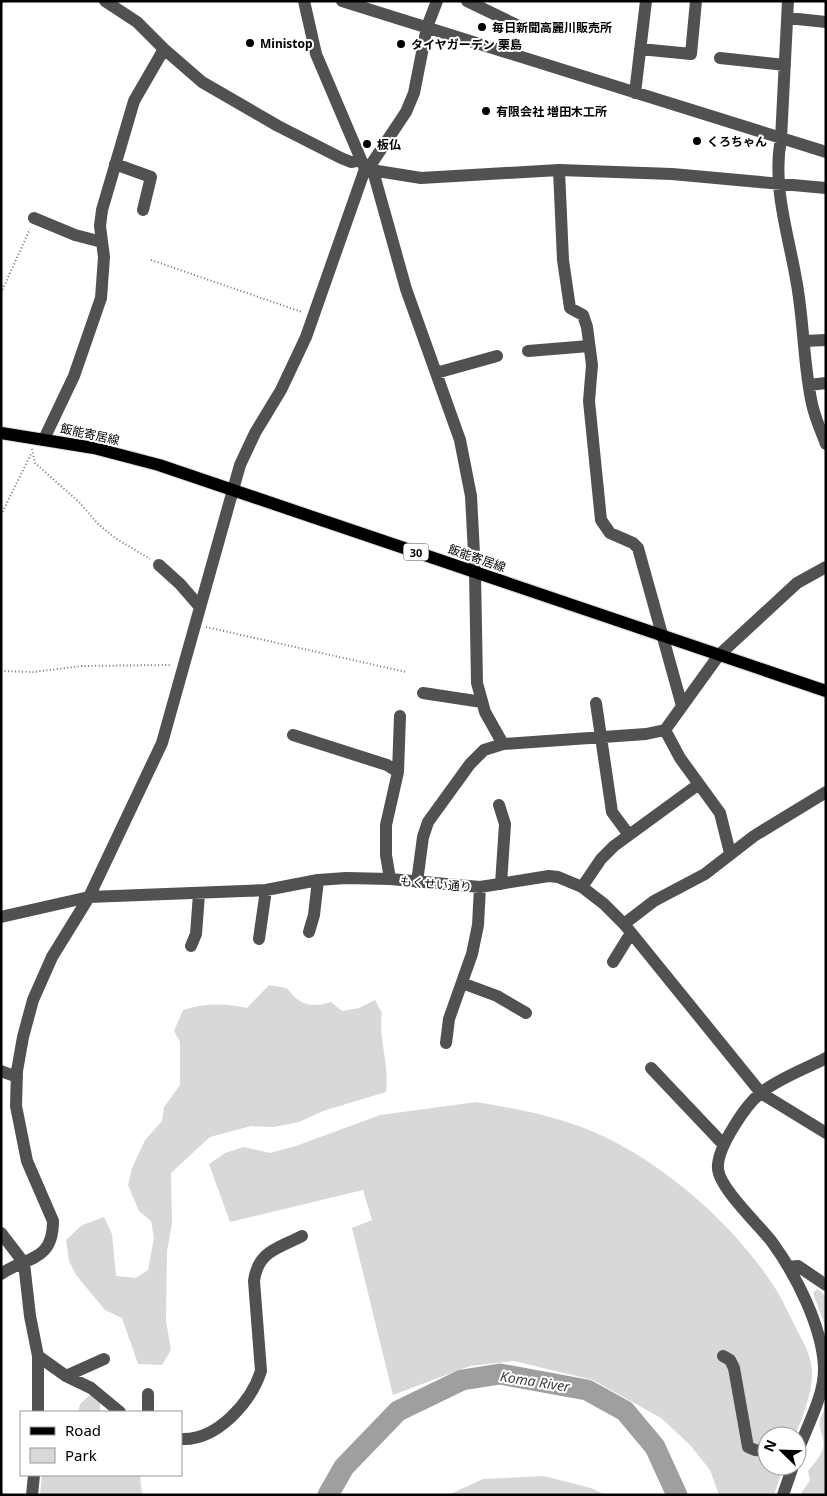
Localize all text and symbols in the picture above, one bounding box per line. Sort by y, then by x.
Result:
place label: 毎日新聞高麗川販売所 [492,19,612,36]
marker: 毎日新聞高麗川販売所 [476,21,488,33]
place label: Ministop [260,35,313,52]
place label: タイヤガーデン 栗島 [411,36,522,53]
marker: Ministop [244,37,256,49]
marker: タイヤガーデン 栗島 [395,38,407,50]
place label: 有限会社 増田木工所 [496,103,607,120]
marker: 有限会社 増田木工所 [480,105,492,117]
place label: くろちゃん [707,133,767,150]
marker: くろちゃん [691,135,703,147]
place label: 板仏 [377,136,401,153]
marker: 板仏 [361,138,373,150]
street label: 飯能寄居線 [59,419,121,449]
street label: 飯能寄居線 [446,540,508,576]
road number: 30 [404,544,428,560]
street label: もくせい通り [399,872,473,896]
water label: Koma River [499,1366,572,1396]
legend [20,1411,182,1476]
text: Road [65,1420,101,1440]
north arrow [757,1426,807,1476]
text: N [759,1437,781,1455]
text: Park [65,1445,97,1465]

